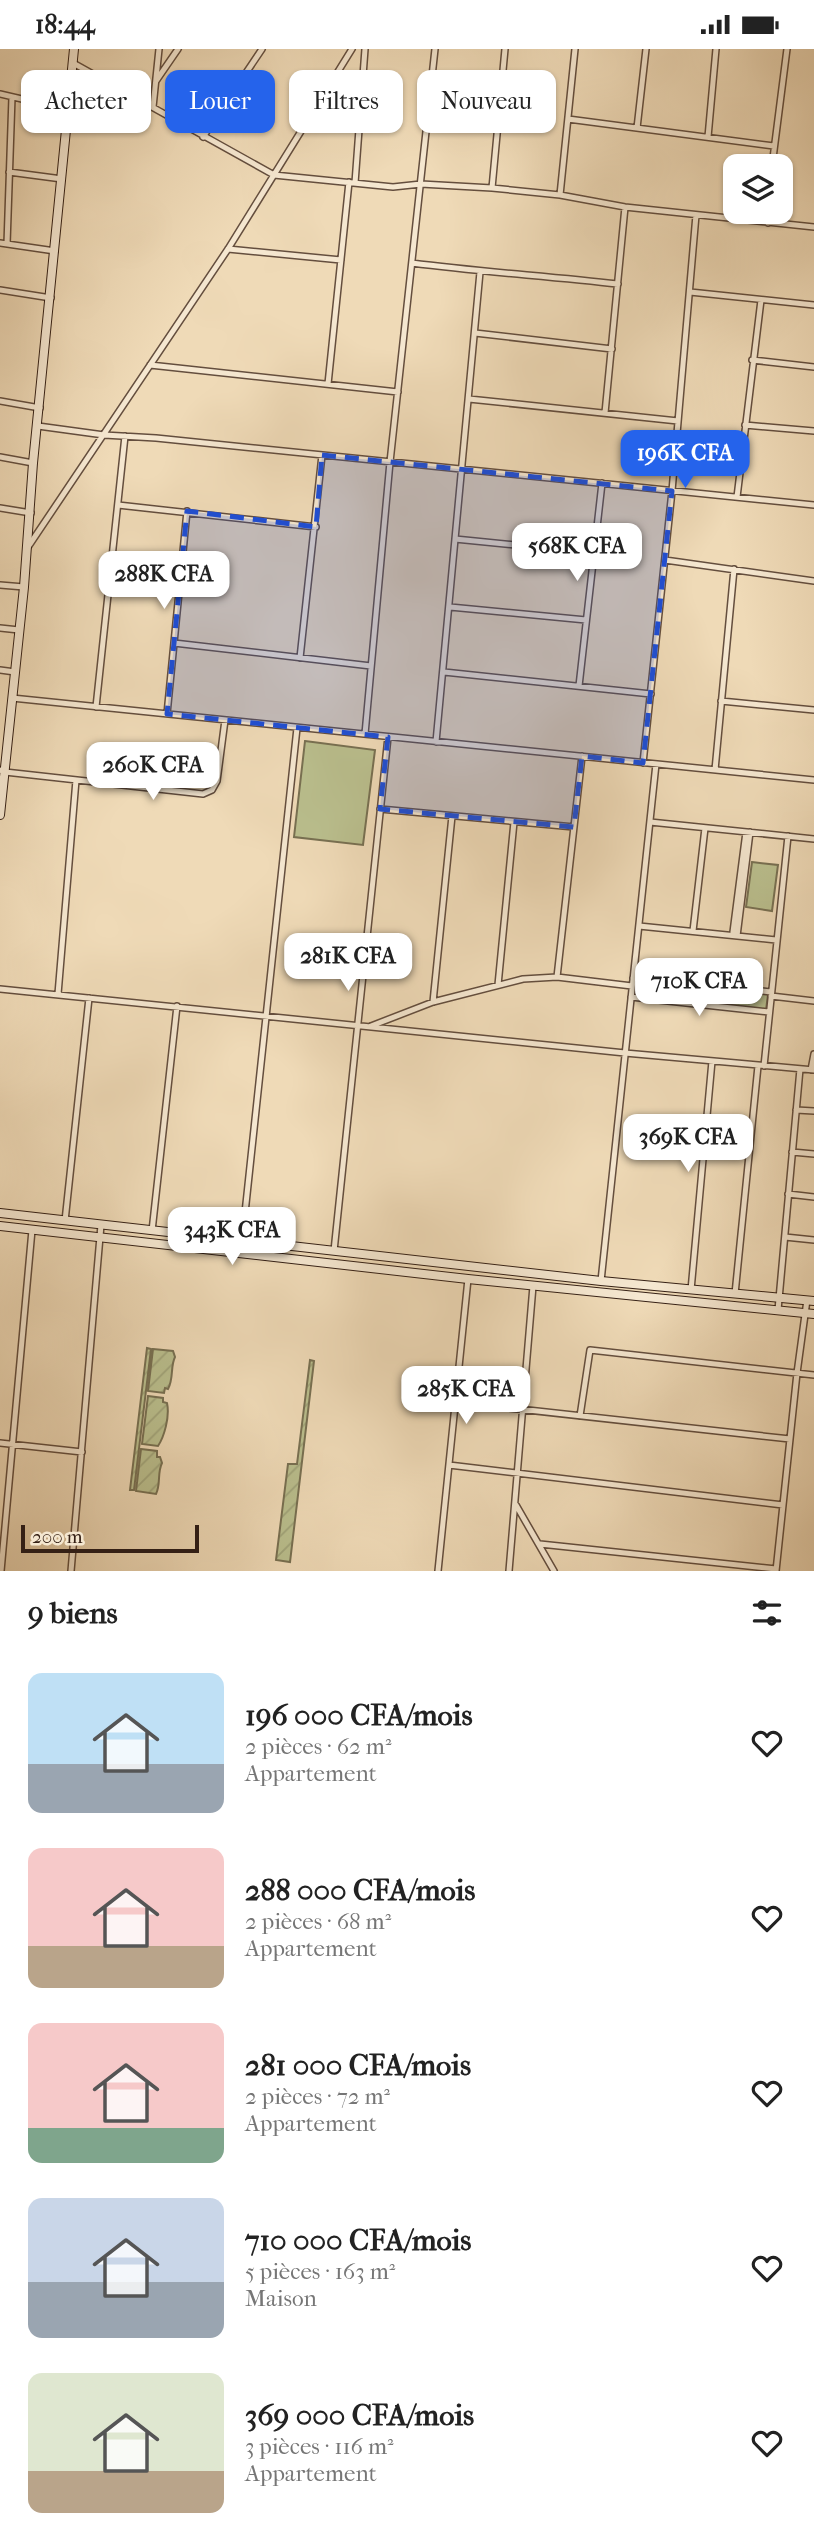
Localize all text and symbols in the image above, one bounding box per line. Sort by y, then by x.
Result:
text: 18:44 [35,9,94,40]
chip: Acheter [21,70,151,133]
chip: Louer [165,70,275,133]
chip: Filtres [289,70,403,133]
chip: Nouveau [417,70,556,133]
map controls [723,154,793,224]
button: layers [723,154,793,224]
pin: 196K CFA [613,431,757,490]
text: 196K CFA [637,439,733,466]
pin: 568K CFA [505,524,649,583]
text: 568K CFA [528,532,626,559]
pin: 288K CFA [92,552,236,611]
text: 288K CFA [115,560,213,587]
pin: 260K CFA [81,743,225,802]
text: 260K CFA [103,751,203,778]
pin: 281K CFA [276,933,420,993]
text: 281K CFA [300,942,396,969]
pin: 710K CFA [627,958,771,1018]
text: 710K CFA [651,967,747,994]
pin: 369K CFA [616,1115,760,1174]
text: 369K CFA [639,1123,737,1150]
pin: 343K CFA [160,1207,304,1267]
text: 343K CFA [184,1216,280,1243]
pin: 285K CFA [394,1367,538,1426]
text: 285K CFA [417,1375,515,1402]
scale bar [21,1522,200,1554]
text: 200 m [32,1526,83,1548]
icon: filters [748,1594,786,1632]
text: 9 biens [28,1596,118,1631]
text: 196 000 CFA/mois [245,1698,473,1733]
icon: home [84,1701,168,1785]
icon: heart [748,1724,786,1762]
text: 2 pièces · 62 m² [245,1733,391,1760]
text: Appartement [245,1760,377,1787]
text: 288 000 CFA/mois [245,1873,475,1908]
icon: home [84,1876,168,1960]
icon: heart [748,1899,786,1937]
text: 2 pièces · 68 m² [245,1908,391,1935]
text: Appartement [245,1935,377,1962]
text: 281 000 CFA/mois [245,2048,471,2083]
icon: home [84,2051,168,2135]
icon: heart [748,2074,786,2112]
text: 2 pièces · 72 m² [245,2083,390,2110]
text: Appartement [245,2110,377,2137]
text: 710 000 CFA/mois [245,2223,471,2258]
icon: home [84,2226,168,2310]
icon: heart [748,2249,786,2287]
text: 5 pièces · 163 m² [245,2258,395,2285]
text: Maison [245,2285,317,2312]
text: 369 000 CFA/mois [245,2398,474,2433]
icon: home [84,2401,168,2485]
icon: heart [748,2424,786,2462]
text: 3 pièces · 116 m² [245,2433,394,2460]
text: Appartement [245,2460,377,2487]

